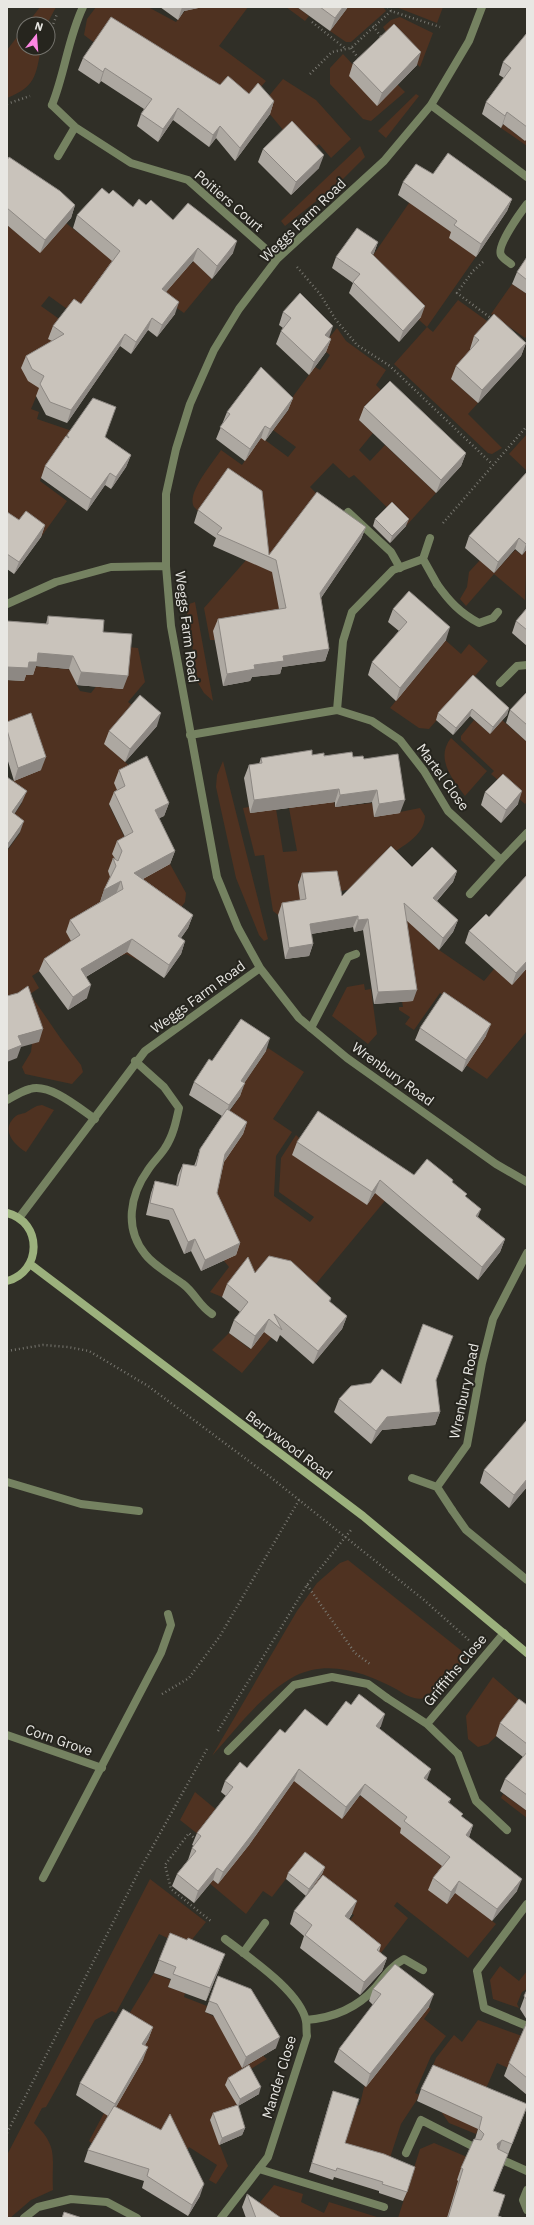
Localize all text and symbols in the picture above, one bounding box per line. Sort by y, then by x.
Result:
north arrow [16,16,56,56]
text: N [33,19,45,34]
street label: Poitiers Court [191,166,267,236]
street label: Weggs Farm Road [256,174,350,266]
street label: Weggs Farm Road [171,570,203,684]
street label: Martel Close [413,740,474,814]
street label: Weggs Farm Road [147,957,249,1037]
street label: Wrenbury Road [349,1038,437,1110]
street label: Wrenbury Road [445,1342,483,1440]
street label: Berrywood Road [242,1406,336,1484]
street label: Griffiths Close [420,1630,491,1710]
street label: Corn Grove [23,1720,95,1760]
street label: Mander Close [258,2033,300,2121]

